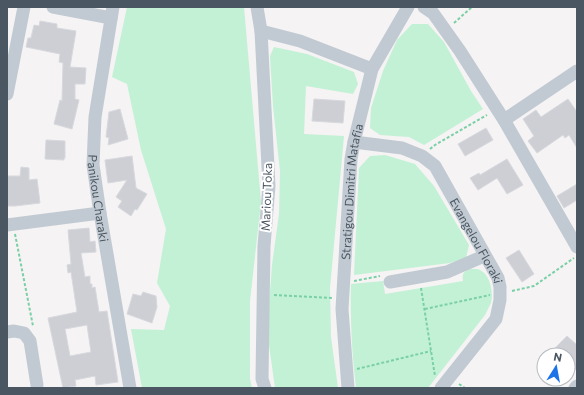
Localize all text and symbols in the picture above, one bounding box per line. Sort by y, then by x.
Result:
street label: Stratigou Dimitri Matafia [338,122,365,260]
street label: Panikou Charaki [86,154,112,243]
street label: Mariou Toka [258,163,274,231]
street label: Evangelou Floraki [447,195,506,285]
north arrow [536,347,576,387]
text: N [553,350,563,364]

